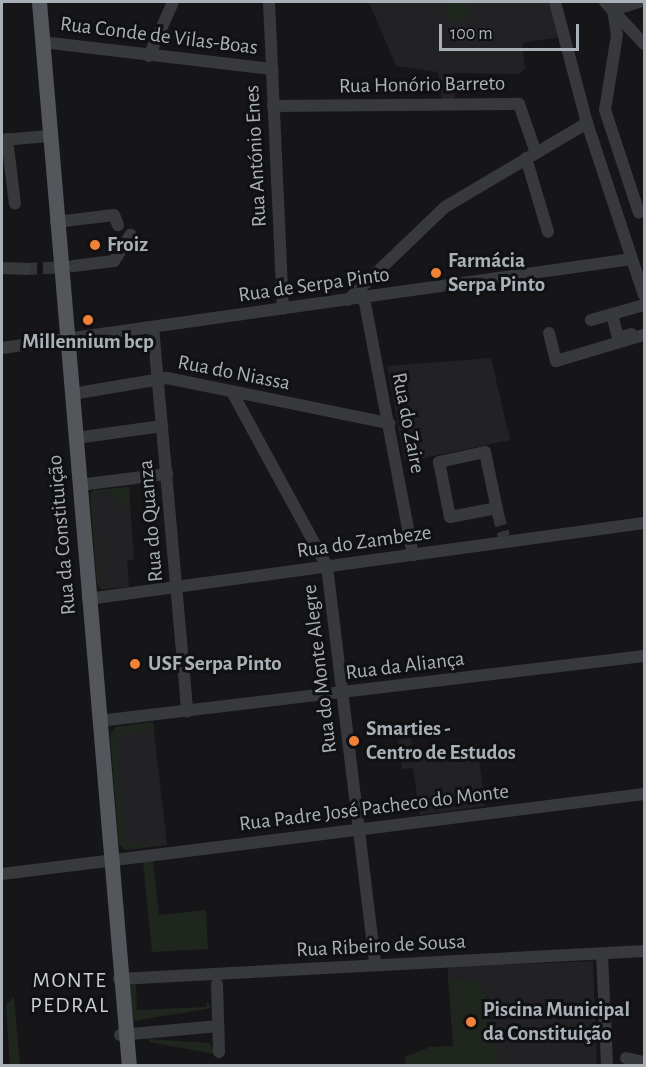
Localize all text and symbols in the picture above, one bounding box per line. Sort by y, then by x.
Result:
street label: Rua Conde de Vilas-Boas [59,11,259,61]
scale bar [442,12,582,50]
text: 100 m [450,25,493,43]
street label: Rua Honório Barreto [339,71,505,99]
street label: Rua António Enes [240,84,272,228]
place label: Froiz [107,232,148,258]
marker: Froiz [88,238,102,252]
place label: Farmácia Serpa Pinto [448,248,545,298]
street label: Rua de Serpa Pinto [237,262,391,308]
marker: Farmácia Serpa Pinto [429,266,443,280]
marker: Millennium bcp [81,313,95,327]
place label: Millennium bcp [22,329,154,355]
street label: Rua do Niassa [176,350,292,396]
street label: Rua do Zaire [386,370,430,476]
street label: Rua da Constituição [42,454,82,616]
street label: Rua do Quanza [133,459,169,583]
street label: Rua do Zambeze [295,520,433,564]
street label: Rua do Monte Alegre [297,583,343,755]
street label: Rua da Aliança [344,646,466,686]
place label: USF Serpa Pinto [148,651,282,677]
marker: USF Serpa Pinto [126,655,144,673]
place label: Smarties - Centro de Estudos [366,716,516,766]
marker: Smarties - Centro de Estudos [347,734,361,748]
street label: Rua Padre José Pacheco do Monte [238,779,510,837]
street label: Rua Ribeiro de Sousa [295,929,467,963]
district label: MONTE PEDRAL [30,967,110,1018]
place label: Piscina Municipal da Constituição [483,997,630,1047]
marker: Piscina Municipal da Constituição [464,1015,478,1029]

